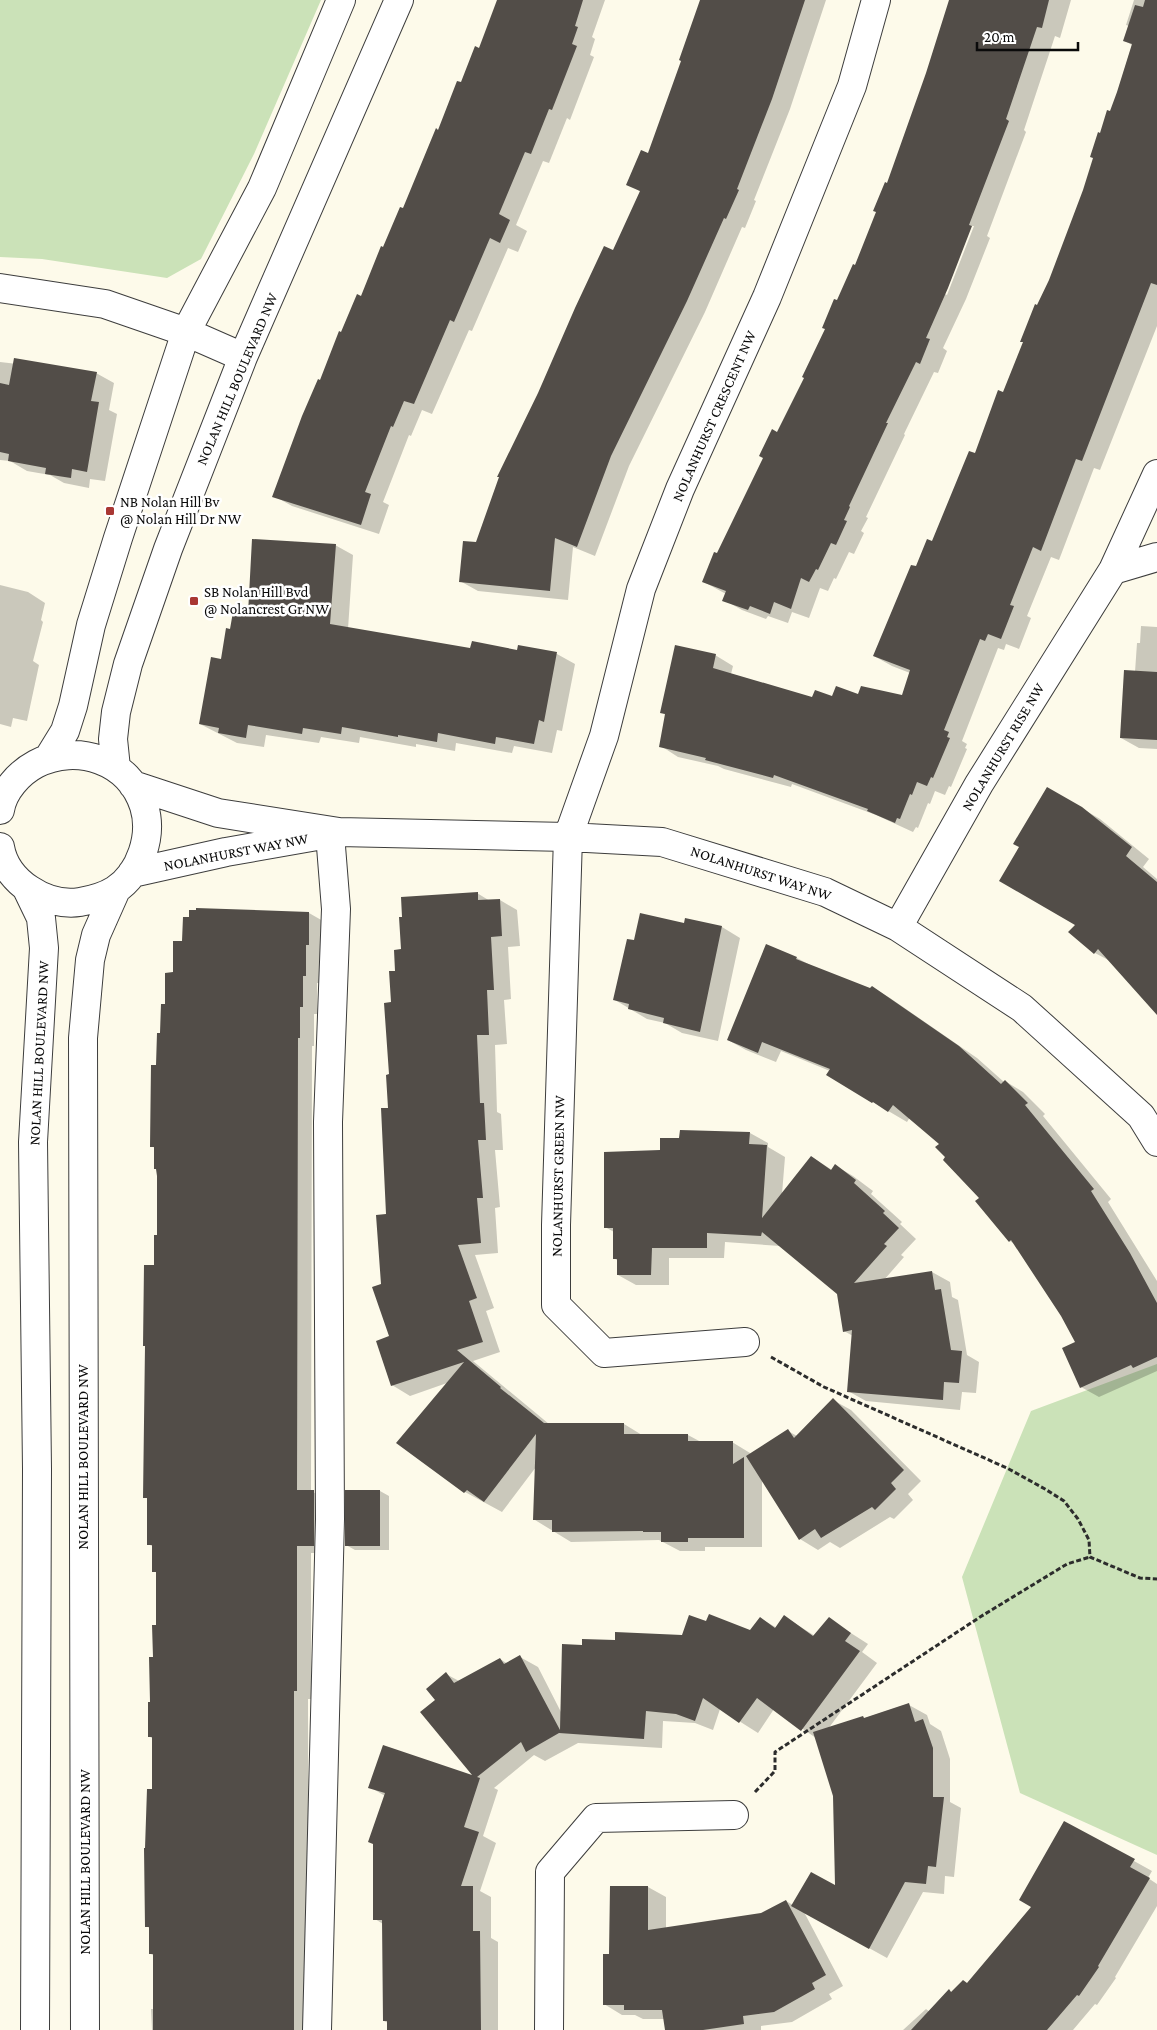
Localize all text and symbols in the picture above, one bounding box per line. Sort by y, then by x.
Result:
scale bar [977,20,1078,52]
text: 20 m [984,29,1015,45]
street label: NOLAN HILL BOULEVARD NW [193,290,281,467]
street label: NOLANHURST CRESCENT NW [669,328,759,504]
place label: NB Nolan Hill Bv @ Nolan Hill Dr NW [120,494,242,528]
marker: NB Nolan Hill Bv @ Nolan Hill Dr NW [104,505,116,517]
place label: SB Nolan Hill Bvd @ Nolancrest Gr NW [204,584,329,618]
marker: SB Nolan Hill Bvd @ Nolancrest Gr NW [188,595,200,607]
street label: NOLANHURST RISE NW [959,680,1048,814]
street label: NOLANHURST WAY NW [162,830,310,874]
street label: NOLANHURST WAY NW [689,843,834,903]
street label: NOLAN HILL BOULEVARD NW [26,960,52,1146]
street label: NOLANHURST GREEN NW [549,1095,567,1257]
street label: NOLAN HILL BOULEVARD NW [75,1364,91,1550]
street label: NOLAN HILL BOULEVARD NW [77,1769,93,1955]

